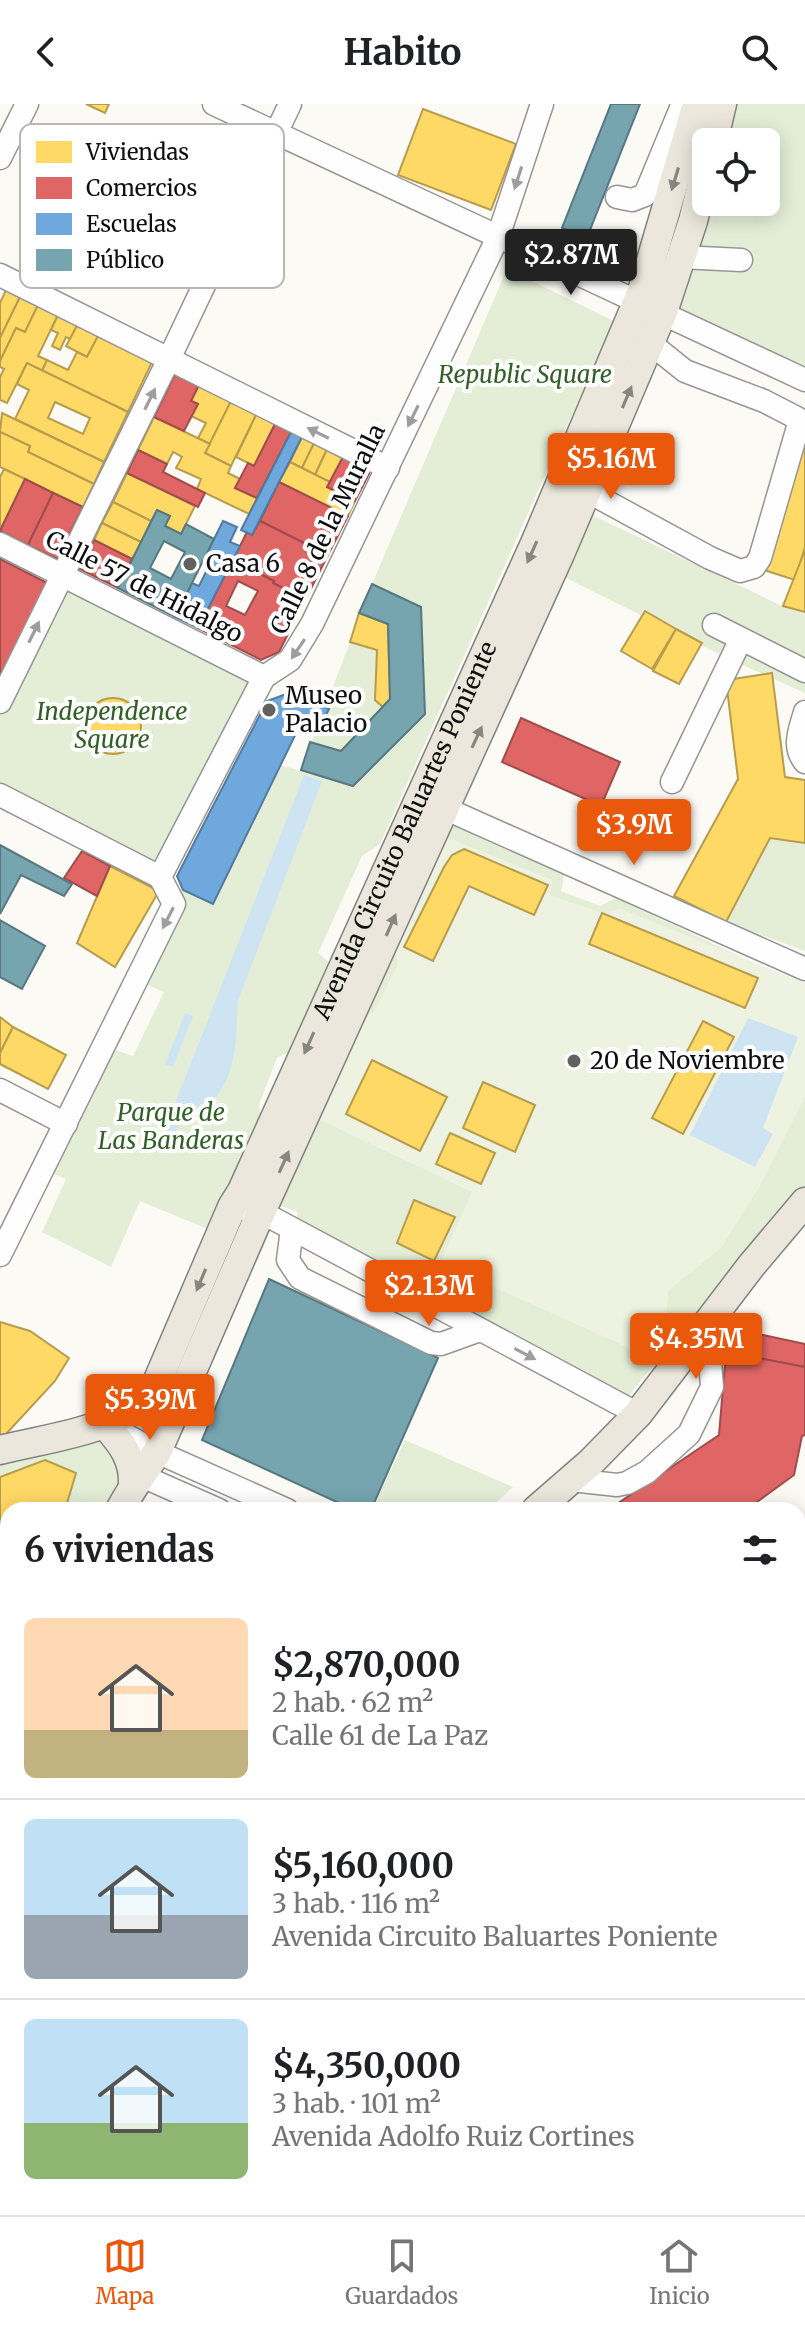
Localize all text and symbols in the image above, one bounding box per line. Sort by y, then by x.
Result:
icon: back [24,30,68,74]
text: Habito [343,30,462,75]
icon: search [737,30,781,74]
legend [20,124,284,288]
map controls [692,128,780,216]
button: locate [692,128,780,216]
text: Viviendas [85,138,189,166]
one-way arrow [511,167,523,191]
one-way arrow [668,167,681,191]
text: Comercios [86,174,197,202]
text: Escuelas [86,210,177,238]
pin: $2.87M [506,229,636,297]
text: $2.87M [523,238,619,271]
text: Público [86,246,164,274]
park label: Republic Square [438,359,612,390]
one-way arrow [621,385,634,408]
one-way arrow [143,387,156,410]
one-way arrow [406,404,420,427]
street label: Calle 8 de la Muralla [263,418,392,639]
one-way arrow [306,426,330,440]
pin: $5.16M [546,433,676,501]
text: $5.16M [566,442,656,475]
street label: Calle 57 de Hidalgo [40,523,248,650]
one-way arrow [525,540,538,563]
place label: Casa 6 [206,548,280,579]
marker: Casa 6 [181,555,199,573]
one-way arrow [27,620,41,643]
street label: Avenida Circuito Baluartes Poniente [305,636,504,1025]
one-way arrow [290,638,305,659]
place label: Museo Palacio [285,680,367,739]
park label: Independence Square [37,696,187,755]
marker: Museo Palacio [260,701,278,719]
one-way arrow [470,725,483,748]
pin: $3.9M [578,799,690,867]
text: $3.9M [595,808,673,841]
one-way arrow [161,906,174,929]
one-way arrow [384,913,398,937]
one-way arrow [302,1032,316,1055]
place label: 20 de Noviembre [590,1045,785,1076]
marker: 20 de Noviembre [565,1052,583,1070]
park label: Parque de Las Banderas [98,1097,244,1156]
one-way arrow [277,1150,291,1173]
pin: $2.13M [364,1260,494,1328]
one-way arrow [194,1268,207,1292]
text: $2.13M [383,1269,475,1302]
pin: $4.35M [631,1313,761,1381]
text: $4.35M [648,1322,744,1355]
one-way arrow [514,1347,537,1361]
pin: $5.39M [85,1374,215,1442]
text: $5.39M [103,1383,197,1416]
icon: filters [738,1528,782,1572]
text: 6 viviendas [24,1529,215,1571]
text: $2,870,000 [272,1644,460,1686]
icon: home [88,1650,184,1746]
text: 2 hab. · 62 m² [272,1686,433,1719]
text: Calle 61 de La Paz [272,1719,488,1752]
text: $5,160,000 [272,1845,454,1887]
icon: home [88,1851,184,1947]
text: 3 hab. · 116 m² [272,1887,440,1920]
text: Avenida Circuito Baluartes Poniente [272,1920,718,1953]
text: $4,350,000 [272,2045,461,2087]
icon: home [88,2051,184,2147]
text: 3 hab. · 101 m² [272,2087,441,2120]
text: Avenida Adolfo Ruiz Cortines [272,2120,635,2153]
tab: Mapa [95,2234,154,2310]
tab: Guardados [345,2234,458,2310]
tab: Inicio [649,2234,710,2310]

